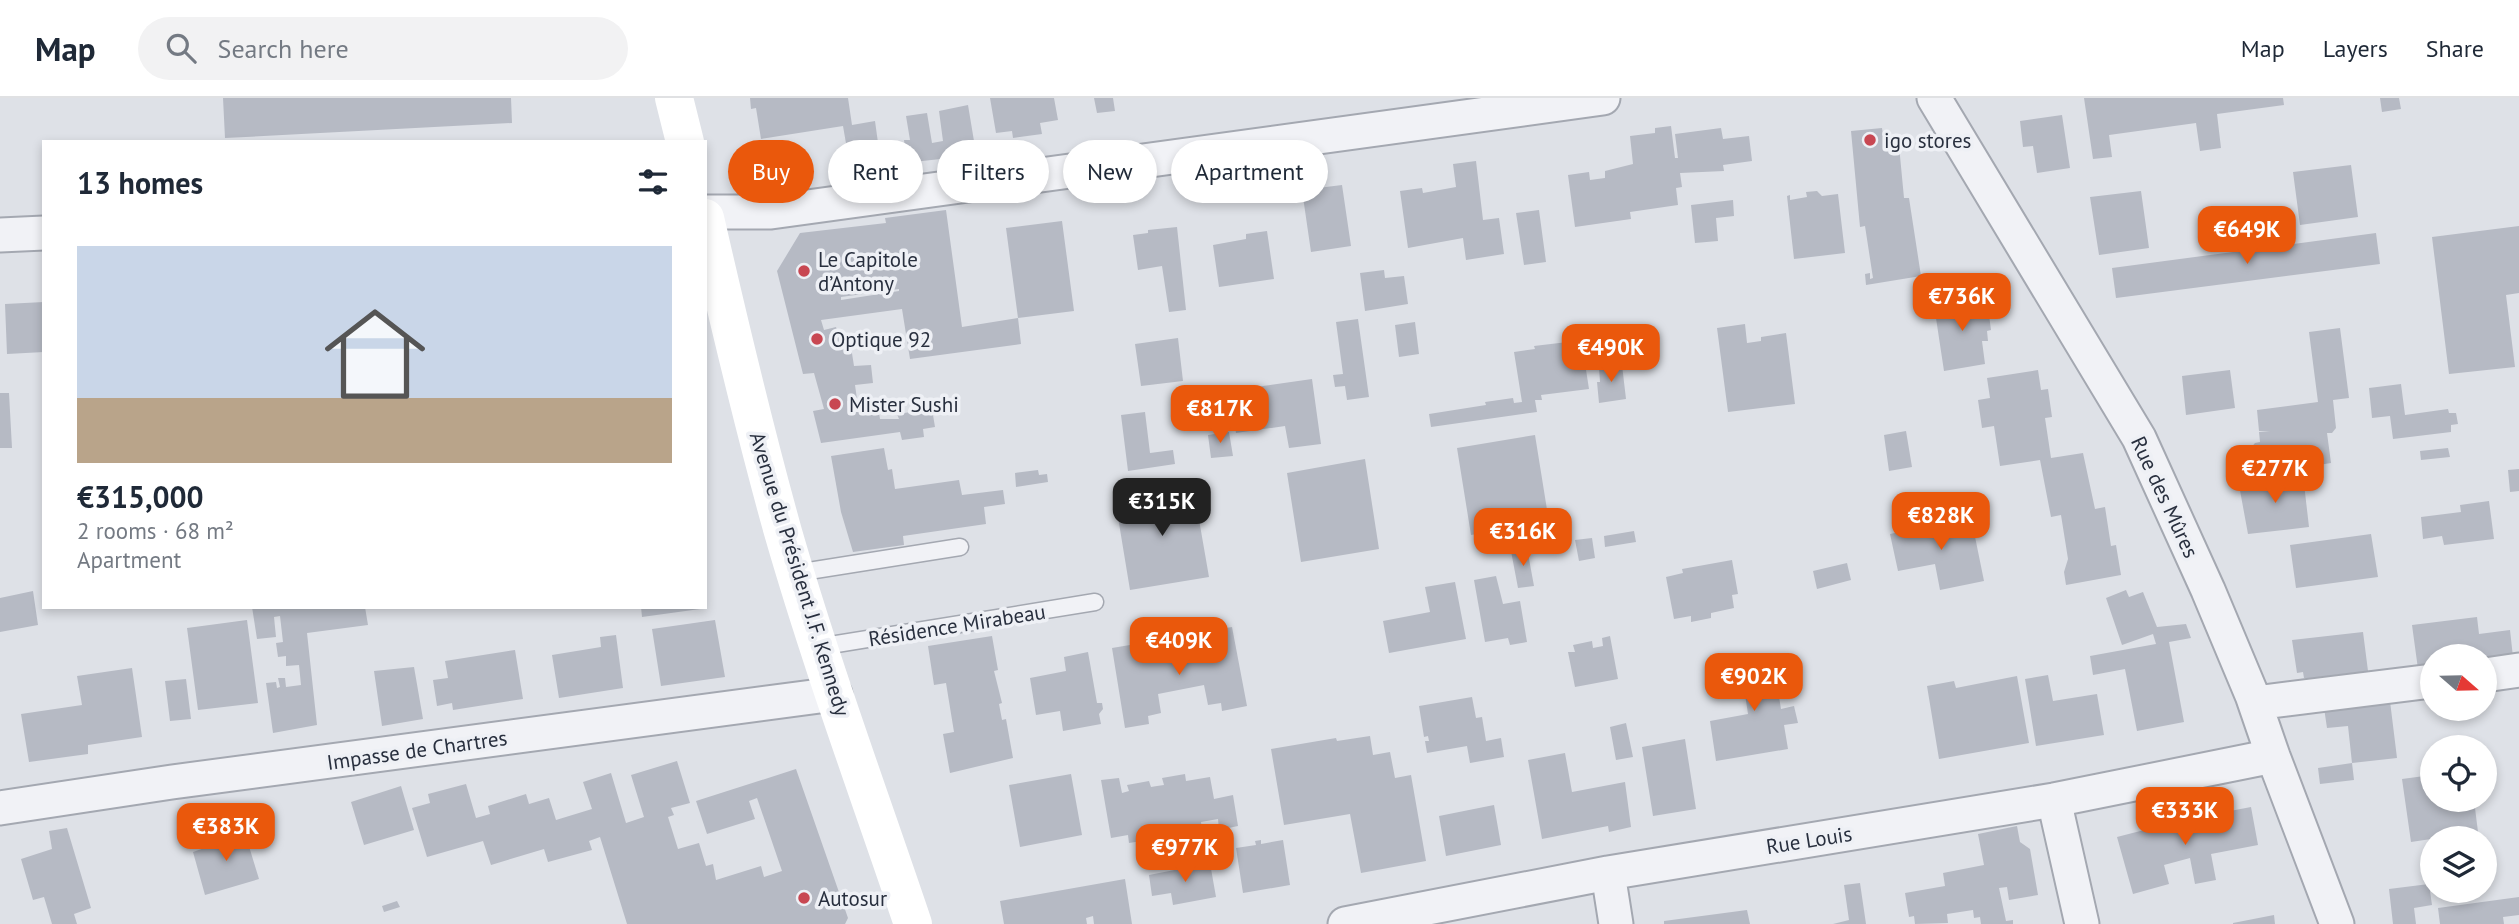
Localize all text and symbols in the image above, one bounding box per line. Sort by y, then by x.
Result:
search box [138,17,628,80]
text: Map [35,27,96,70]
icon: search [162,29,200,67]
text: Search here [218,32,349,65]
text: Map [2241,33,2285,64]
text: Layers [2323,33,2388,64]
text: Share [2426,33,2484,64]
place label: igo stores [1884,127,1971,154]
marker: igo stores [1862,132,1878,148]
chip: Buy [728,140,814,203]
chip: Rent [828,140,923,203]
chip: Filters [937,140,1049,203]
chip: New [1063,140,1157,203]
chip: Apartment [1171,140,1328,203]
text: 13 homes [77,163,203,202]
icon: filters [634,163,672,201]
pin: €649K [2198,206,2296,266]
text: €649K [2214,214,2280,243]
place label: Le Capitole d’Antony [818,246,918,297]
marker: Le Capitole d’Antony [796,263,812,279]
pin: €736K [1913,274,2011,333]
text: €736K [1929,281,1995,310]
icon: home [312,291,438,417]
pin: €490K [1562,324,1660,384]
place label: Optique 92 [831,326,931,353]
marker: Optique 92 [809,331,825,347]
text: €490K [1578,332,1644,361]
pin: €817K [1171,386,1269,445]
place label: Mister Sushi [849,391,959,418]
text: €817K [1187,393,1253,422]
marker: Mister Sushi [827,396,843,412]
street label: Avenue du Président J.F. Kennedy [744,429,856,720]
street label: Rue des Mûres [2125,432,2205,562]
pin: €277K [2226,446,2324,505]
text: €277K [2242,453,2308,482]
text: €315,000 [77,477,204,516]
pin: €315K [1113,478,1211,538]
text: €315K [1129,486,1195,515]
pin: €828K [1892,492,1990,552]
text: €828K [1908,500,1974,529]
pin: €316K [1474,508,1572,568]
text: 2 rooms · 68 m² [77,516,234,545]
text: €316K [1490,516,1556,545]
text: Apartment [77,545,181,574]
street label: Résidence Mirabeau [867,598,1047,652]
pin: €409K [1130,618,1228,677]
text: €409K [1146,625,1212,654]
north arrow [2420,644,2497,721]
map controls [2420,644,2497,903]
pin: €902K [1705,654,1803,713]
text: €902K [1721,661,1787,690]
street label: Impasse de Chartres [325,724,509,776]
button: locate [2420,735,2497,812]
pin: €333K [2136,788,2234,847]
text: €333K [2152,795,2218,824]
pin: €383K [177,804,275,863]
text: €383K [193,811,259,840]
street label: Rue Louis [1764,820,1854,860]
pin: €977K [1136,824,1234,884]
button: layers [2420,826,2497,903]
text: €977K [1152,832,1218,861]
place label: Autosur [818,885,887,912]
marker: Autosur [796,890,812,906]

